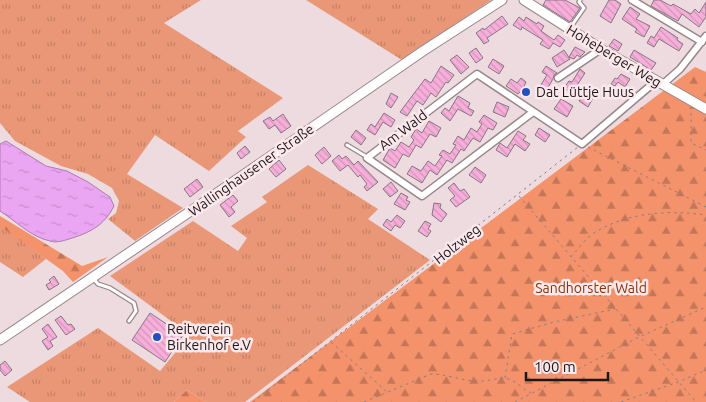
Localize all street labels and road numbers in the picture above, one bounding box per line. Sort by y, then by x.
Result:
street label: Hoheberger Weg [564,21,664,91]
street label: Am Wald [376,107,430,153]
street label: Wallinghausener Straße [185,121,317,219]
street label: Holzweg [431,221,483,267]

